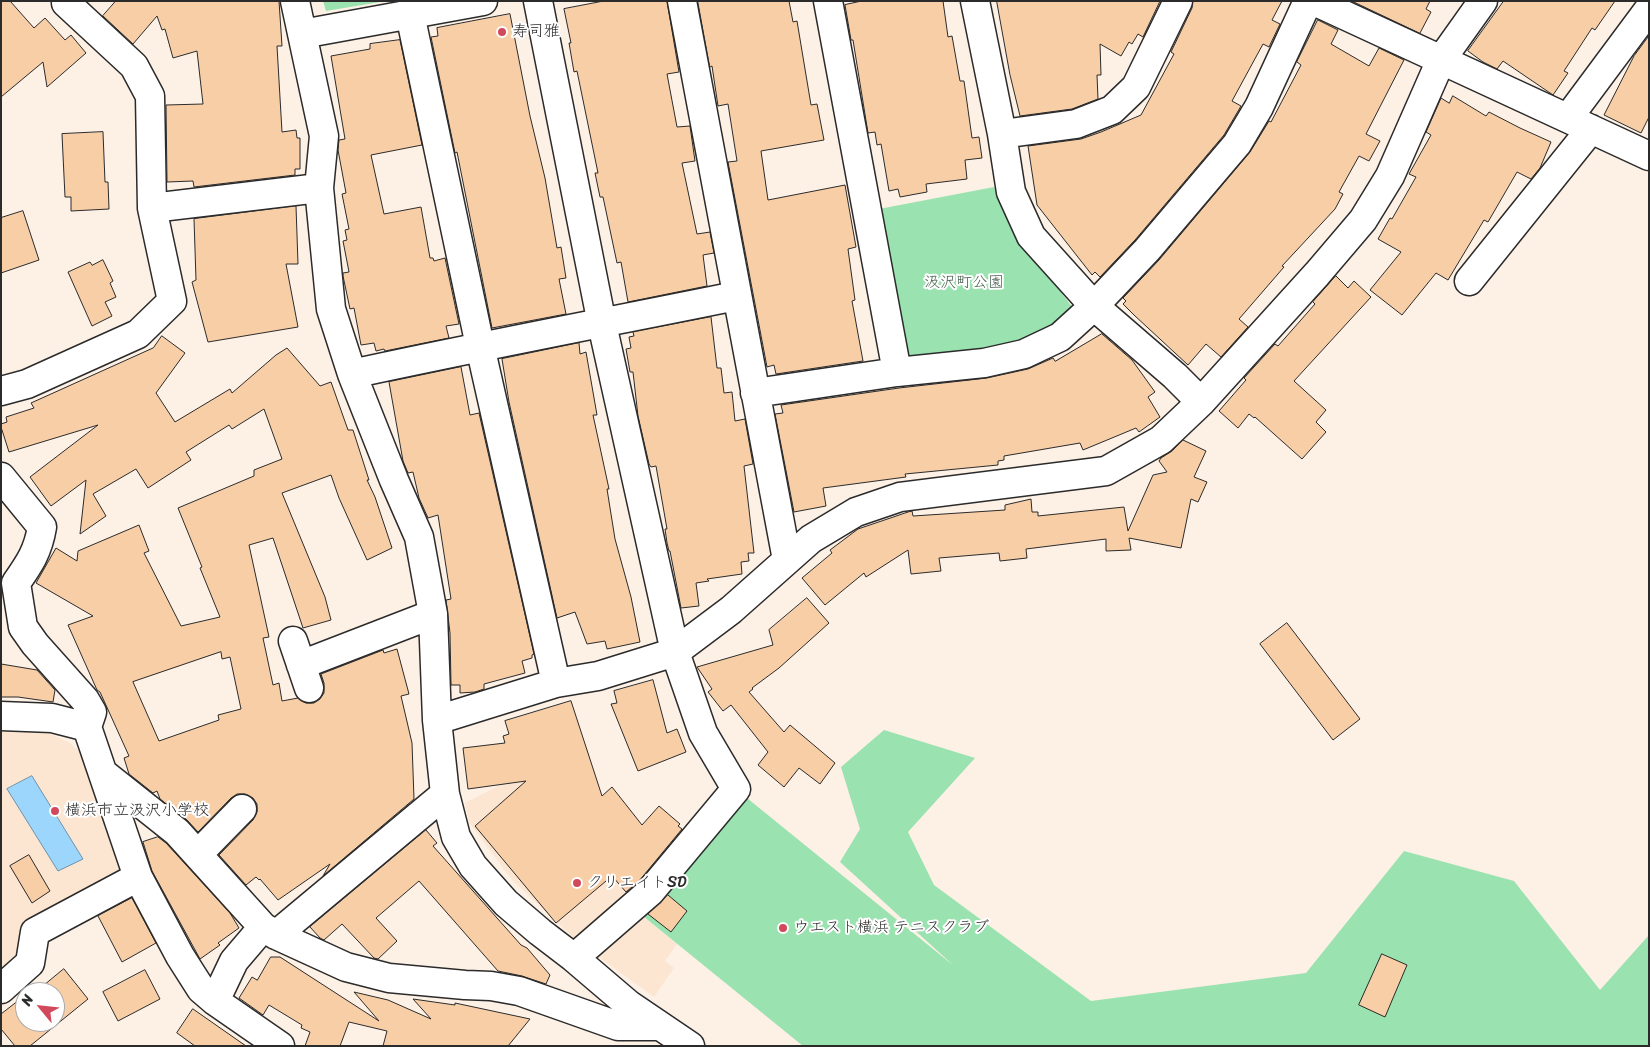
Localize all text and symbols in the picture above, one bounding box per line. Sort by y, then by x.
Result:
place label: 寿司雅 [512,22,560,42]
marker: 寿司雅 [496,26,508,38]
park label: 汲沢町公園 [924,273,1004,293]
place label: 横浜市立汲沢小学校 [65,801,209,821]
marker: 横浜市立汲沢小学校 [49,805,61,817]
place label: クリエイトSD [587,873,687,893]
marker: クリエイトSD [571,877,583,889]
place label: ウエスト横浜 テニスクラブ [793,918,989,938]
marker: ウエスト横浜 テニスクラブ [777,922,789,934]
north arrow [15,982,65,1032]
text: N [14,990,41,1010]

